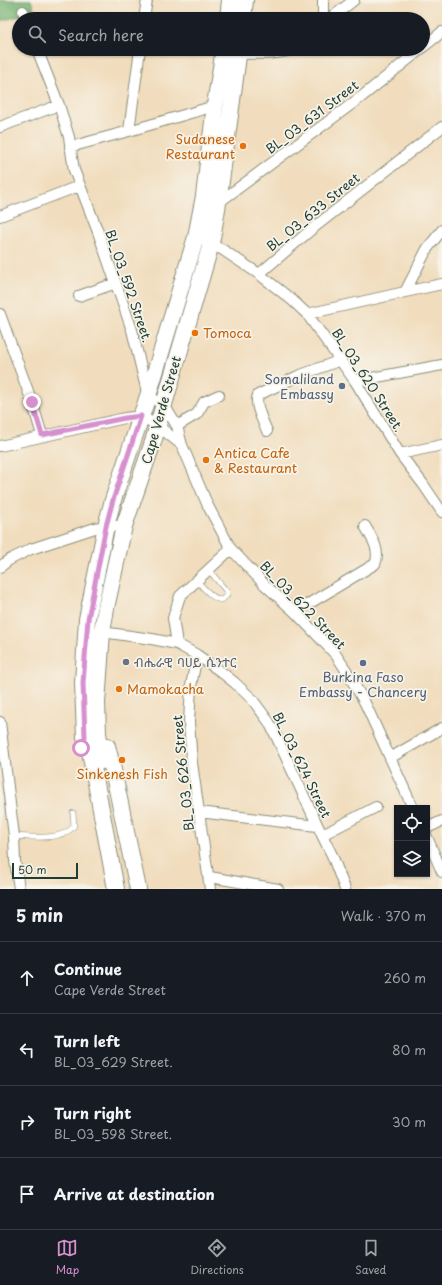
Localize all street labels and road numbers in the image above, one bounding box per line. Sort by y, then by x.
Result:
street label: BL_03_631 Street [261,75,362,158]
street label: BL_03_633 Street [262,168,363,255]
street label: BL_03_592 Street. [101,227,158,345]
street label: BL_03_620 Street. [328,324,409,435]
street label: Cape Verde Street [136,354,185,466]
street label: BL_03_622 Street [256,556,351,653]
street label: BL_03_624 Street [269,709,336,821]
street label: BL_03_626 Street [167,714,198,832]

